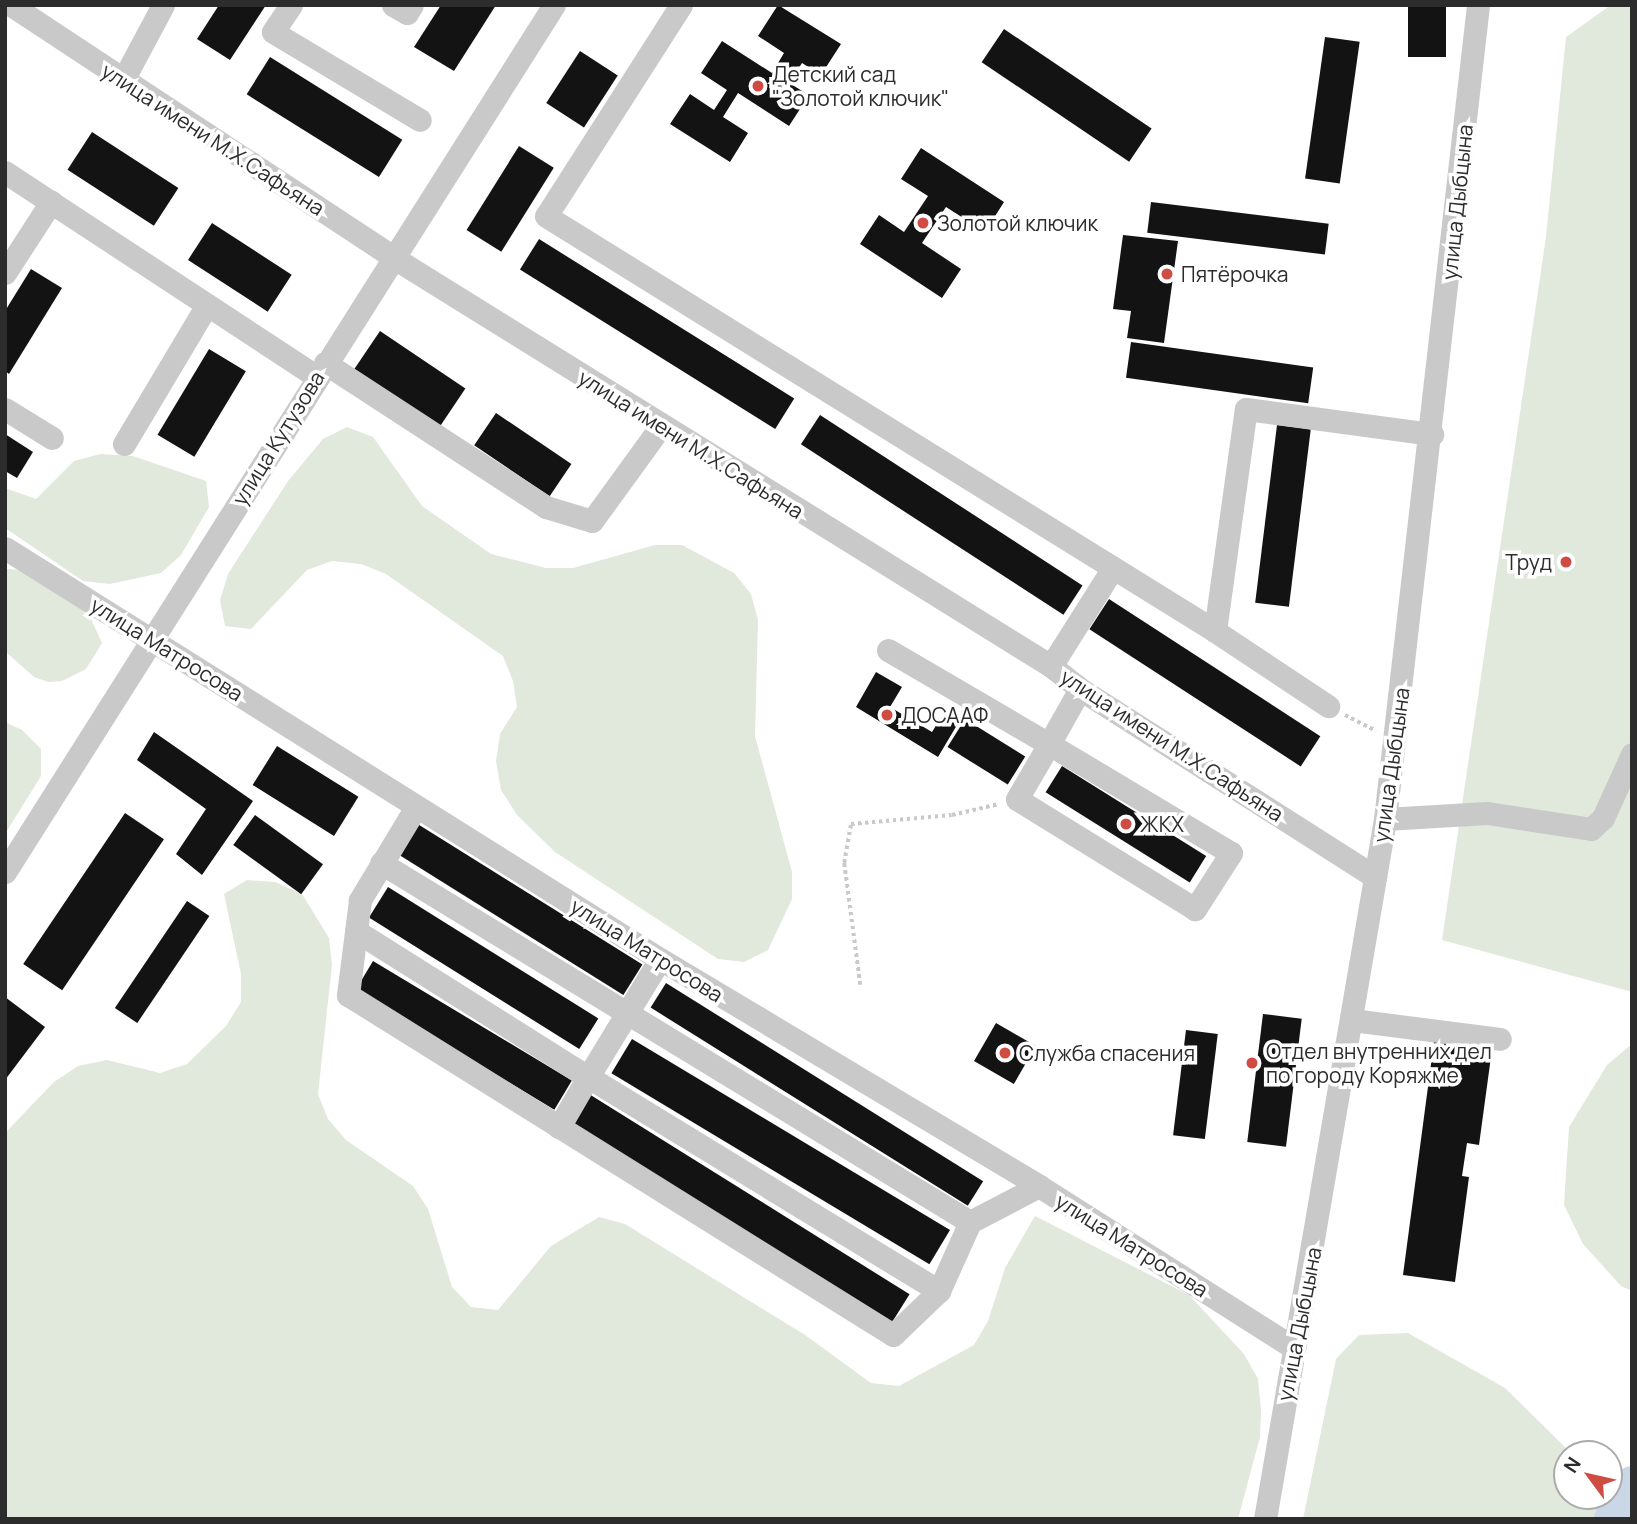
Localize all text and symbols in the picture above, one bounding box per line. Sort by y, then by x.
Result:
street label: улица имени М.Х.Сафьяна [97,57,329,221]
place label: Детский сад "Золотой ключик" [772,61,949,111]
marker: Детский сад "Золотой ключик" [750,78,766,94]
street label: улица Дыбцына [1436,123,1478,281]
place label: Золотой ключик [937,210,1098,236]
marker: Золотой ключик [915,215,931,231]
place label: Пятёрочка [1181,261,1288,287]
marker: Пятёрочка [1159,266,1175,282]
street label: улица имени М.Х.Сафьяна [574,364,808,524]
street label: улица Кутузова [227,366,329,510]
place label: Труд [1505,549,1552,575]
marker: Труд [1558,554,1574,570]
street label: улица Матросова [86,592,248,706]
street label: улица имени М.Х.Сафьяна [1056,663,1288,827]
street label: улица Дыбцына [1368,686,1414,844]
place label: ДОСААФ [901,702,988,728]
marker: ДОСААФ [879,707,895,723]
place label: ЖКХ [1140,811,1184,837]
marker: ЖКХ [1118,816,1134,832]
street label: улица Матросова [566,893,728,1007]
place label: Отдел внутренних дел по городу Коряжме [1266,1038,1492,1088]
place label: Служба спасения [1019,1040,1195,1066]
marker: Служба спасения [997,1045,1013,1061]
marker: Отдел внутренних дел по городу Коряжме [1244,1055,1260,1071]
street label: улица Матросова [1051,1188,1213,1302]
street label: улица Дыбцына [1272,1245,1326,1403]
north arrow [1553,1440,1623,1510]
text: N [1557,1452,1587,1477]

